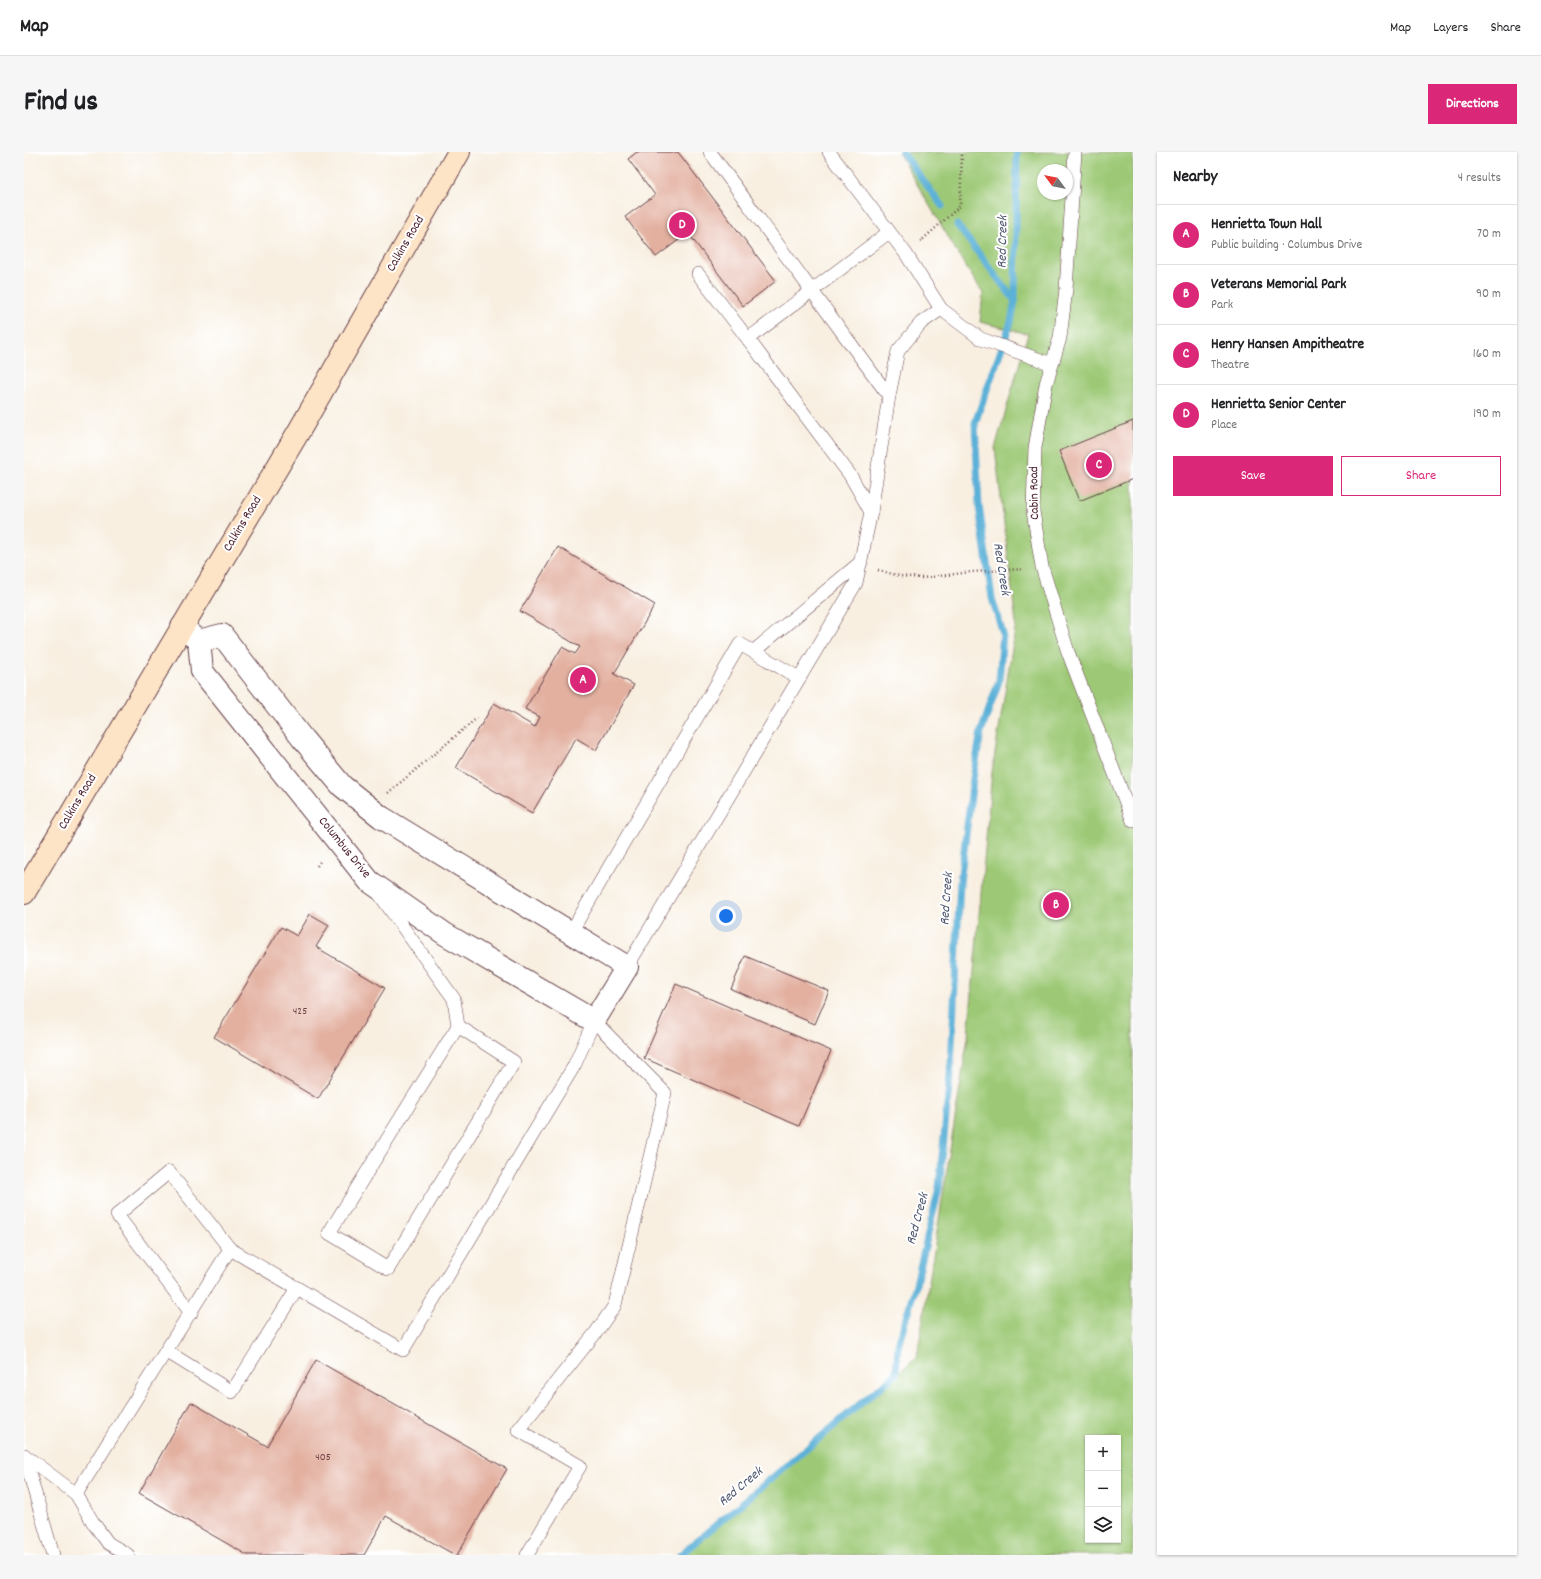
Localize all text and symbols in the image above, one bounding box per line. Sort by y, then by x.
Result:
text: Map [20,14,49,41]
text: Map [1390,18,1411,38]
text: Layers [1433,18,1468,38]
text: Share [1490,18,1521,38]
text: Find us [24,84,98,124]
button: Directions [1428,84,1517,124]
north arrow [1037,164,1073,200]
text: Nearby [1173,166,1217,190]
text: 4 results [1458,169,1501,188]
pin: D [669,210,695,240]
street label: Calkins Road [382,212,430,276]
water label: Red Creek [993,214,1013,269]
text: Henrietta Town Hall [1211,214,1322,236]
text: A [1182,225,1190,244]
text: 70 m [1477,225,1501,244]
text: Public building · Columbus Drive [1211,236,1362,255]
text: Veterans Memorial Park [1211,274,1347,296]
text: B [1183,285,1189,304]
text: 90 m [1476,285,1501,304]
text: Park [1211,296,1233,315]
text: Henry Hansen Ampitheatre [1211,334,1364,356]
text: C [1183,345,1189,364]
text: 160 m [1473,345,1501,364]
text: Theatre [1211,356,1249,375]
text: Henrietta Senior Center [1211,394,1346,416]
text: D [1183,405,1189,424]
text: 190 m [1473,405,1501,424]
text: Place [1211,416,1237,435]
pin: C [1086,450,1112,480]
button: Save [1173,456,1333,496]
button: Share [1341,456,1501,496]
street label: Cabin Road [1025,466,1045,520]
street label: Calkins Road [219,492,267,556]
water label: Red Creek [987,541,1015,598]
pin: A [570,665,596,695]
street label: Calkins Road [54,770,102,834]
street label: Columbus Drive [313,813,375,883]
water label: Red Creek [935,871,959,926]
pin: B [1043,890,1069,920]
your location [716,906,736,926]
house number: 425 [293,1004,307,1020]
water label: Red Creek [901,1190,935,1247]
map controls [1085,1435,1121,1543]
button: + [1085,1435,1121,1471]
house number: 405 [315,1450,331,1466]
water label: Red Creek [714,1462,769,1512]
button: − [1085,1471,1121,1507]
button: layers [1085,1507,1121,1543]

